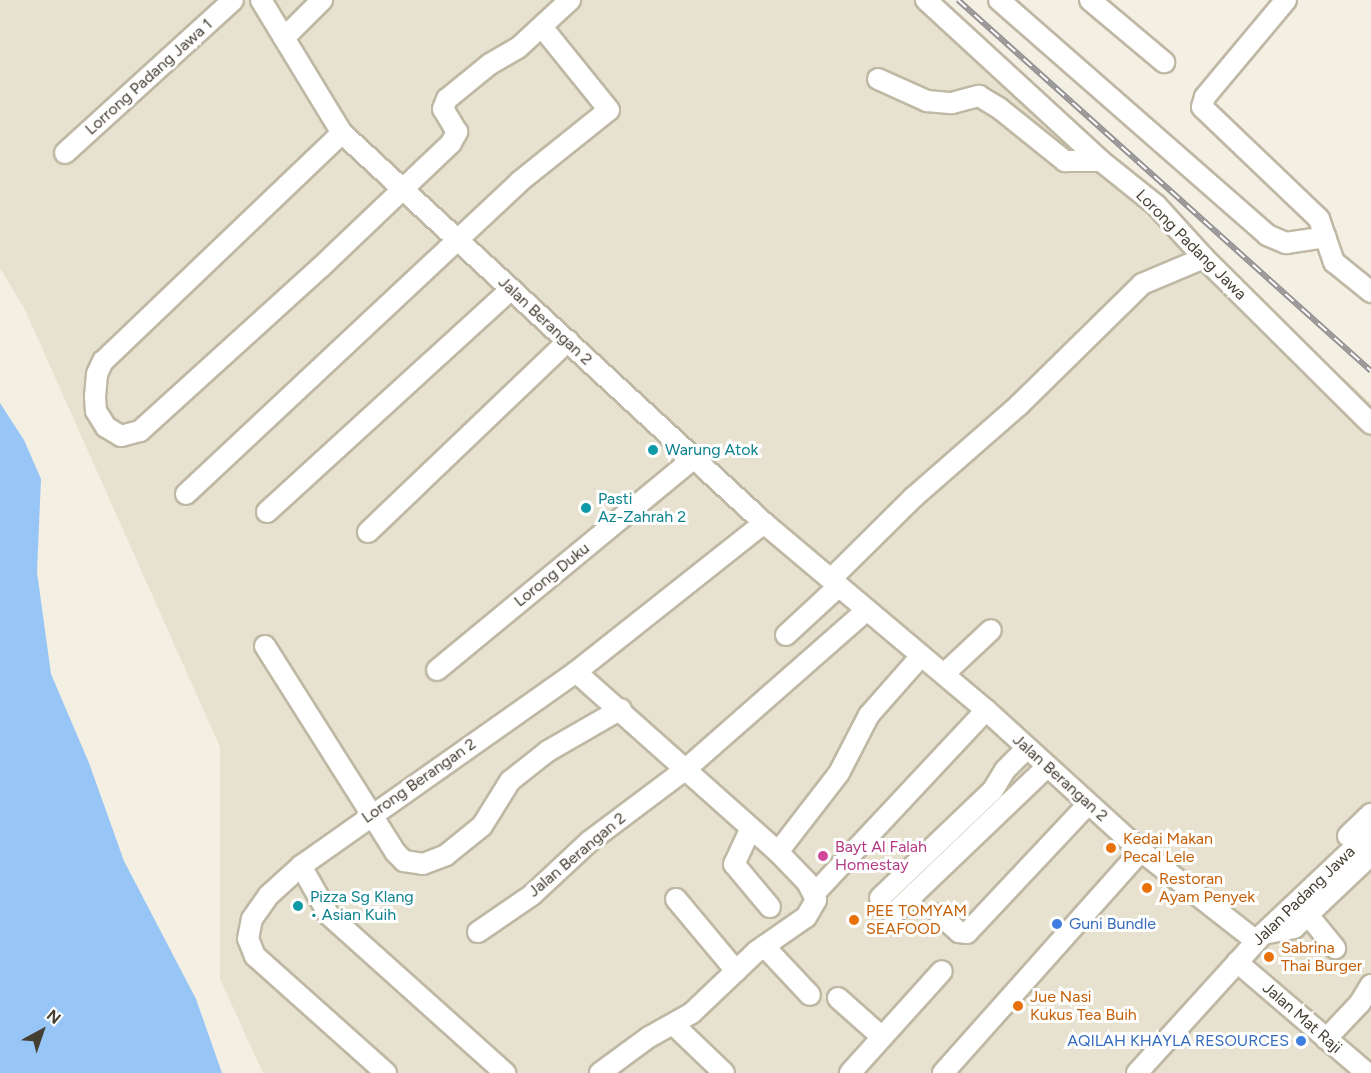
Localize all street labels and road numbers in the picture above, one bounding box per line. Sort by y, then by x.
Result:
street label: Lorrong Padang Jawa 1 [81,15,217,139]
street label: Lorong Padang Jawa [1132,186,1250,304]
street label: Jalan Berangan 2 [494,273,596,369]
street label: Lorong Duku [511,539,593,611]
street label: Jalan Berangan 2 [1008,730,1112,826]
street label: Lorong Berangan 2 [358,734,480,828]
street label: Jalan Berangan 2 [524,809,630,901]
street label: Jalan Padang Jawa [1249,842,1359,950]
street label: Jalan Mat Raji [1258,978,1346,1058]

